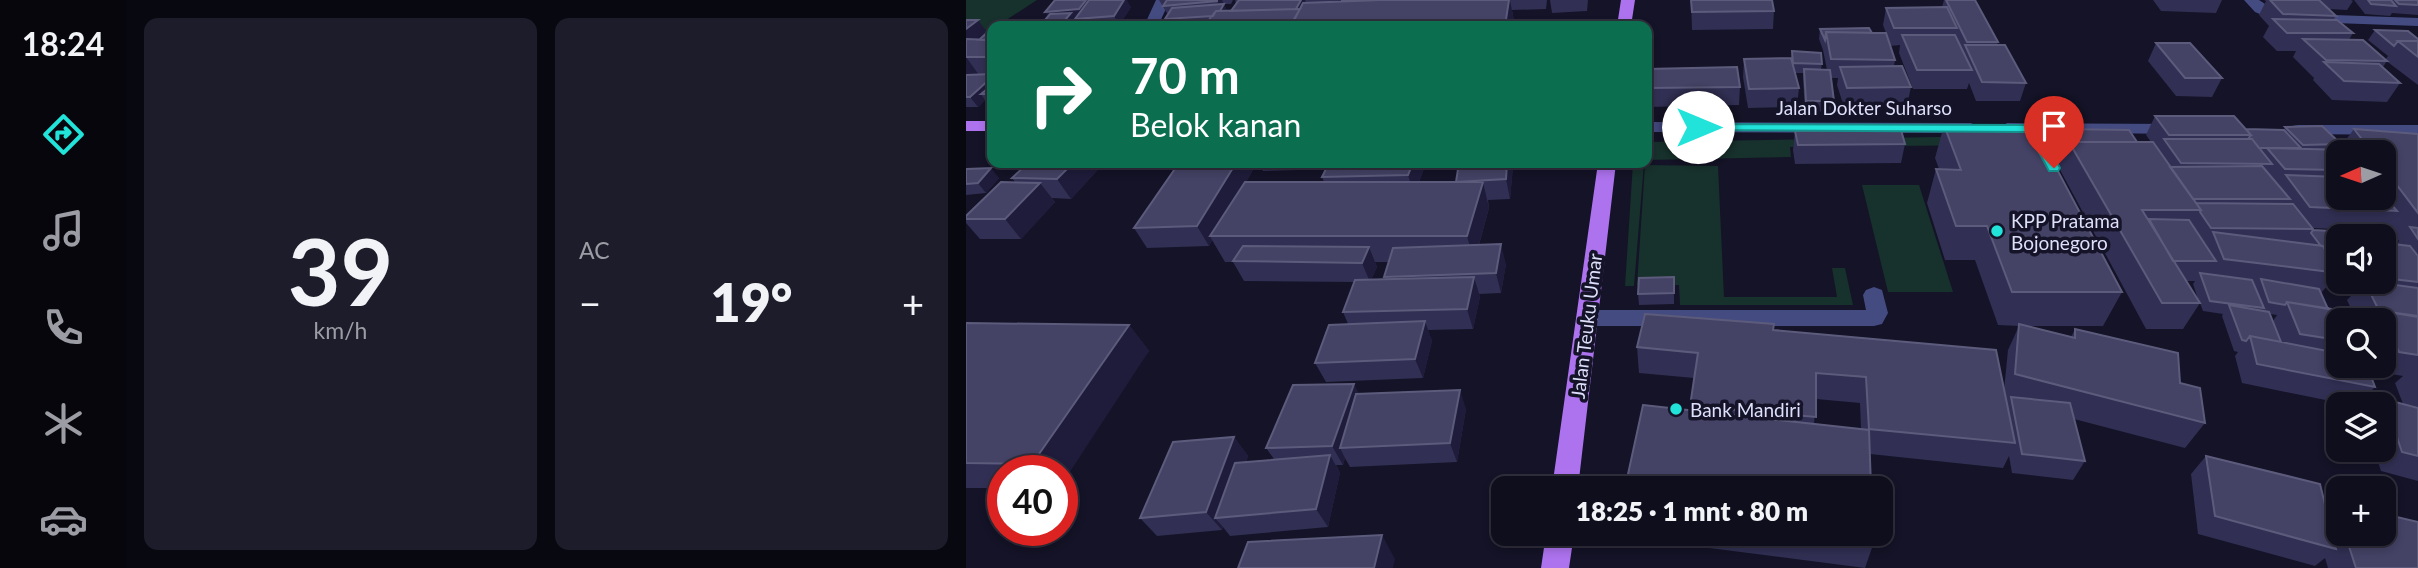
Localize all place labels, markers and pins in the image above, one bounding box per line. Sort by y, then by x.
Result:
pin [2024,96,2084,168]
place label: KPP Pratama Bojonegoro [2011,209,2119,254]
marker: KPP Pratama Bojonegoro [1989,223,2005,239]
place label: Bank Mandiri [1690,398,1801,421]
marker: Bank Mandiri [1668,401,1684,417]

